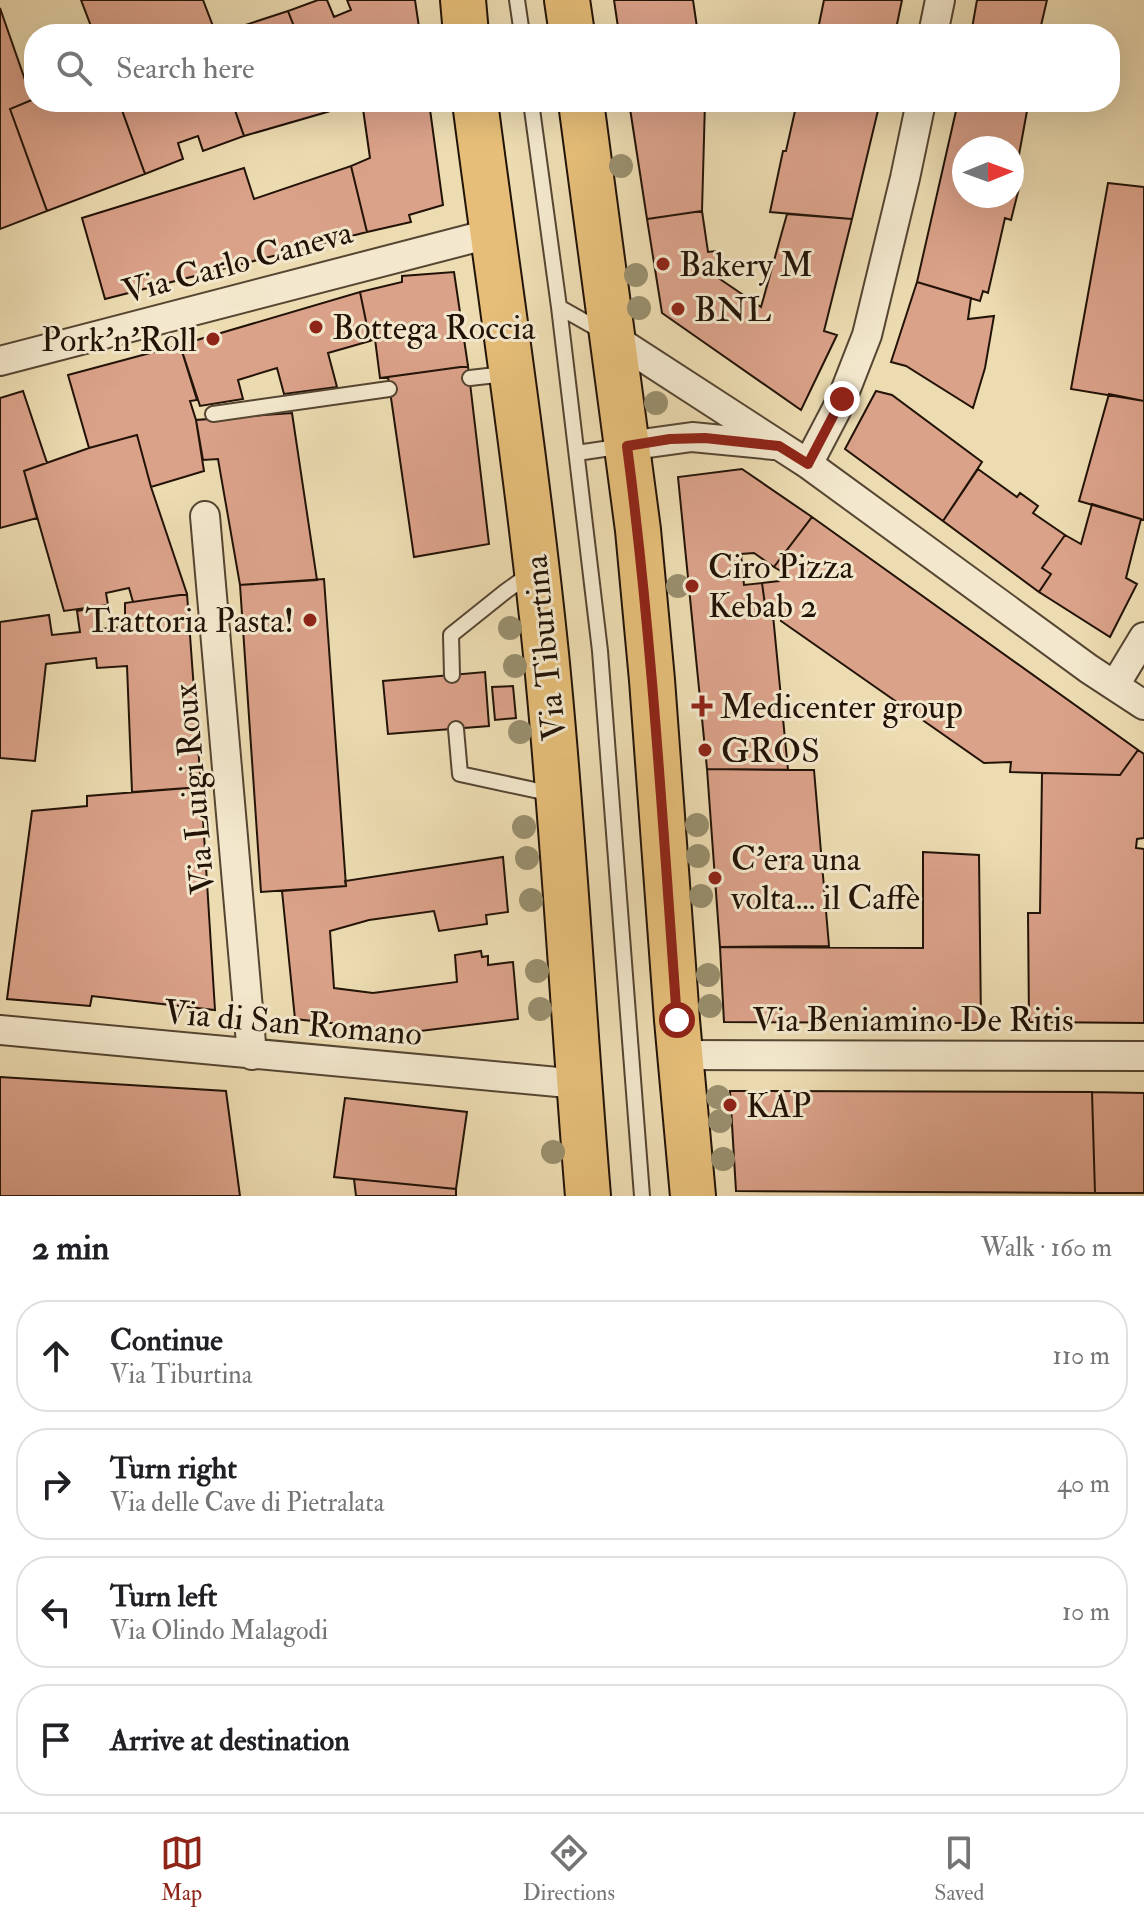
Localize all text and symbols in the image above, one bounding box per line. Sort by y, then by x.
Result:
search box [24,24,1120,112]
icon: search [52,46,96,90]
text: Search here [116,50,255,87]
north arrow [952,136,1024,208]
street label: Via Carlo Caneva [118,211,358,314]
place label: Bakery M [679,244,813,287]
marker: Bakery M [654,255,672,273]
place label: BNL [694,289,772,332]
marker: BNL [669,300,687,318]
place label: Bottega Roccia [332,307,537,350]
marker: Bottega Roccia [307,318,325,336]
place label: Pork'n'Roll [41,319,197,362]
marker: Pork'n'Roll [204,330,222,348]
route end [824,381,860,417]
place label: Ciro Pizza Kebab 2 [708,546,854,628]
street label: Via Tiburtina [514,552,577,743]
marker: Ciro Pizza Kebab 2 [683,577,701,595]
place label: Trattoria Pasta! [85,600,294,643]
marker: Trattoria Pasta! [301,611,319,629]
street label: Via Luigi Roux [164,682,225,896]
place label: Medicenter group [720,686,963,729]
marker: Medicenter group [691,695,713,717]
place label: GROS [721,730,820,773]
marker: GROS [696,741,714,759]
place label: C'era una volta... il Caffè [730,838,920,920]
marker: C'era una volta... il Caffè [706,869,724,887]
street label: Via di San Romano [162,991,424,1056]
street label: Via Beniamino De Ritis [752,999,1074,1042]
route start [659,1002,695,1038]
place label: KAP [746,1085,811,1128]
marker: KAP [721,1096,739,1114]
text: 2 min [32,1227,109,1270]
text: Walk · 160 m [981,1232,1112,1264]
text: Continue [110,1322,223,1359]
icon: ahead [34,1334,78,1378]
text: 110 m [1053,1340,1110,1372]
text: Via Tiburtina [110,1359,252,1391]
text: Turn right [110,1450,237,1487]
icon: right [34,1462,78,1506]
text: 40 m [1057,1468,1110,1500]
text: Via delle Cave di Pietralata [110,1487,384,1519]
text: Turn left [110,1578,217,1615]
icon: left [34,1590,78,1634]
text: 10 m [1062,1596,1110,1628]
text: Via Olindo Malagodi [110,1615,328,1647]
icon: arrive [34,1718,78,1762]
text: Arrive at destination [110,1722,350,1759]
tab: Map [160,1831,204,1907]
tab: Directions [523,1831,615,1907]
tab: Saved [934,1831,984,1907]

